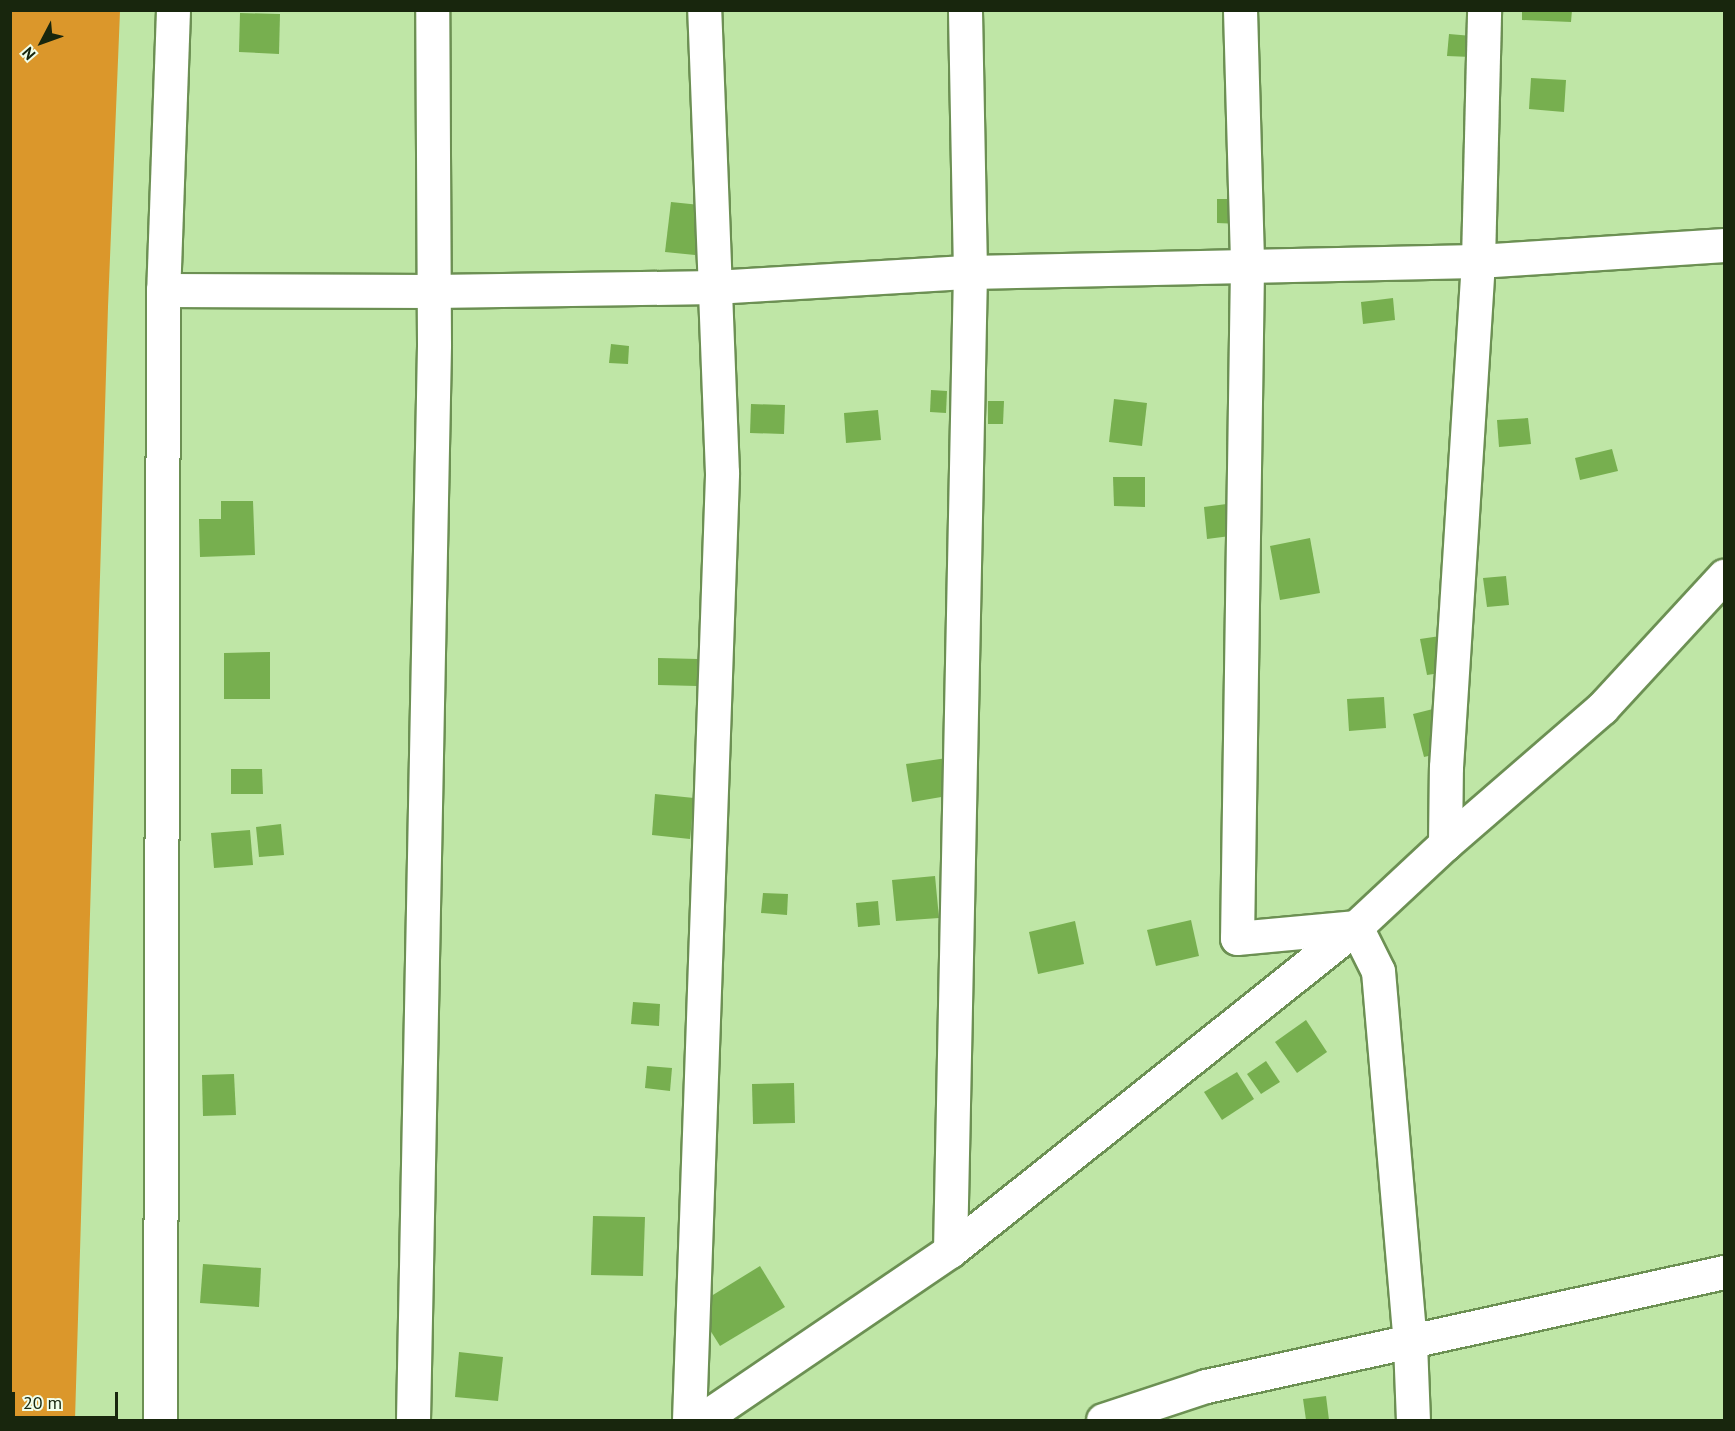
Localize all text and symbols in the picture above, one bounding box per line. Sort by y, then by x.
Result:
north arrow [12,12,72,72]
text: N [17,43,39,64]
scale bar [15,1380,122,1418]
text: 20 m [23,1391,62,1414]

